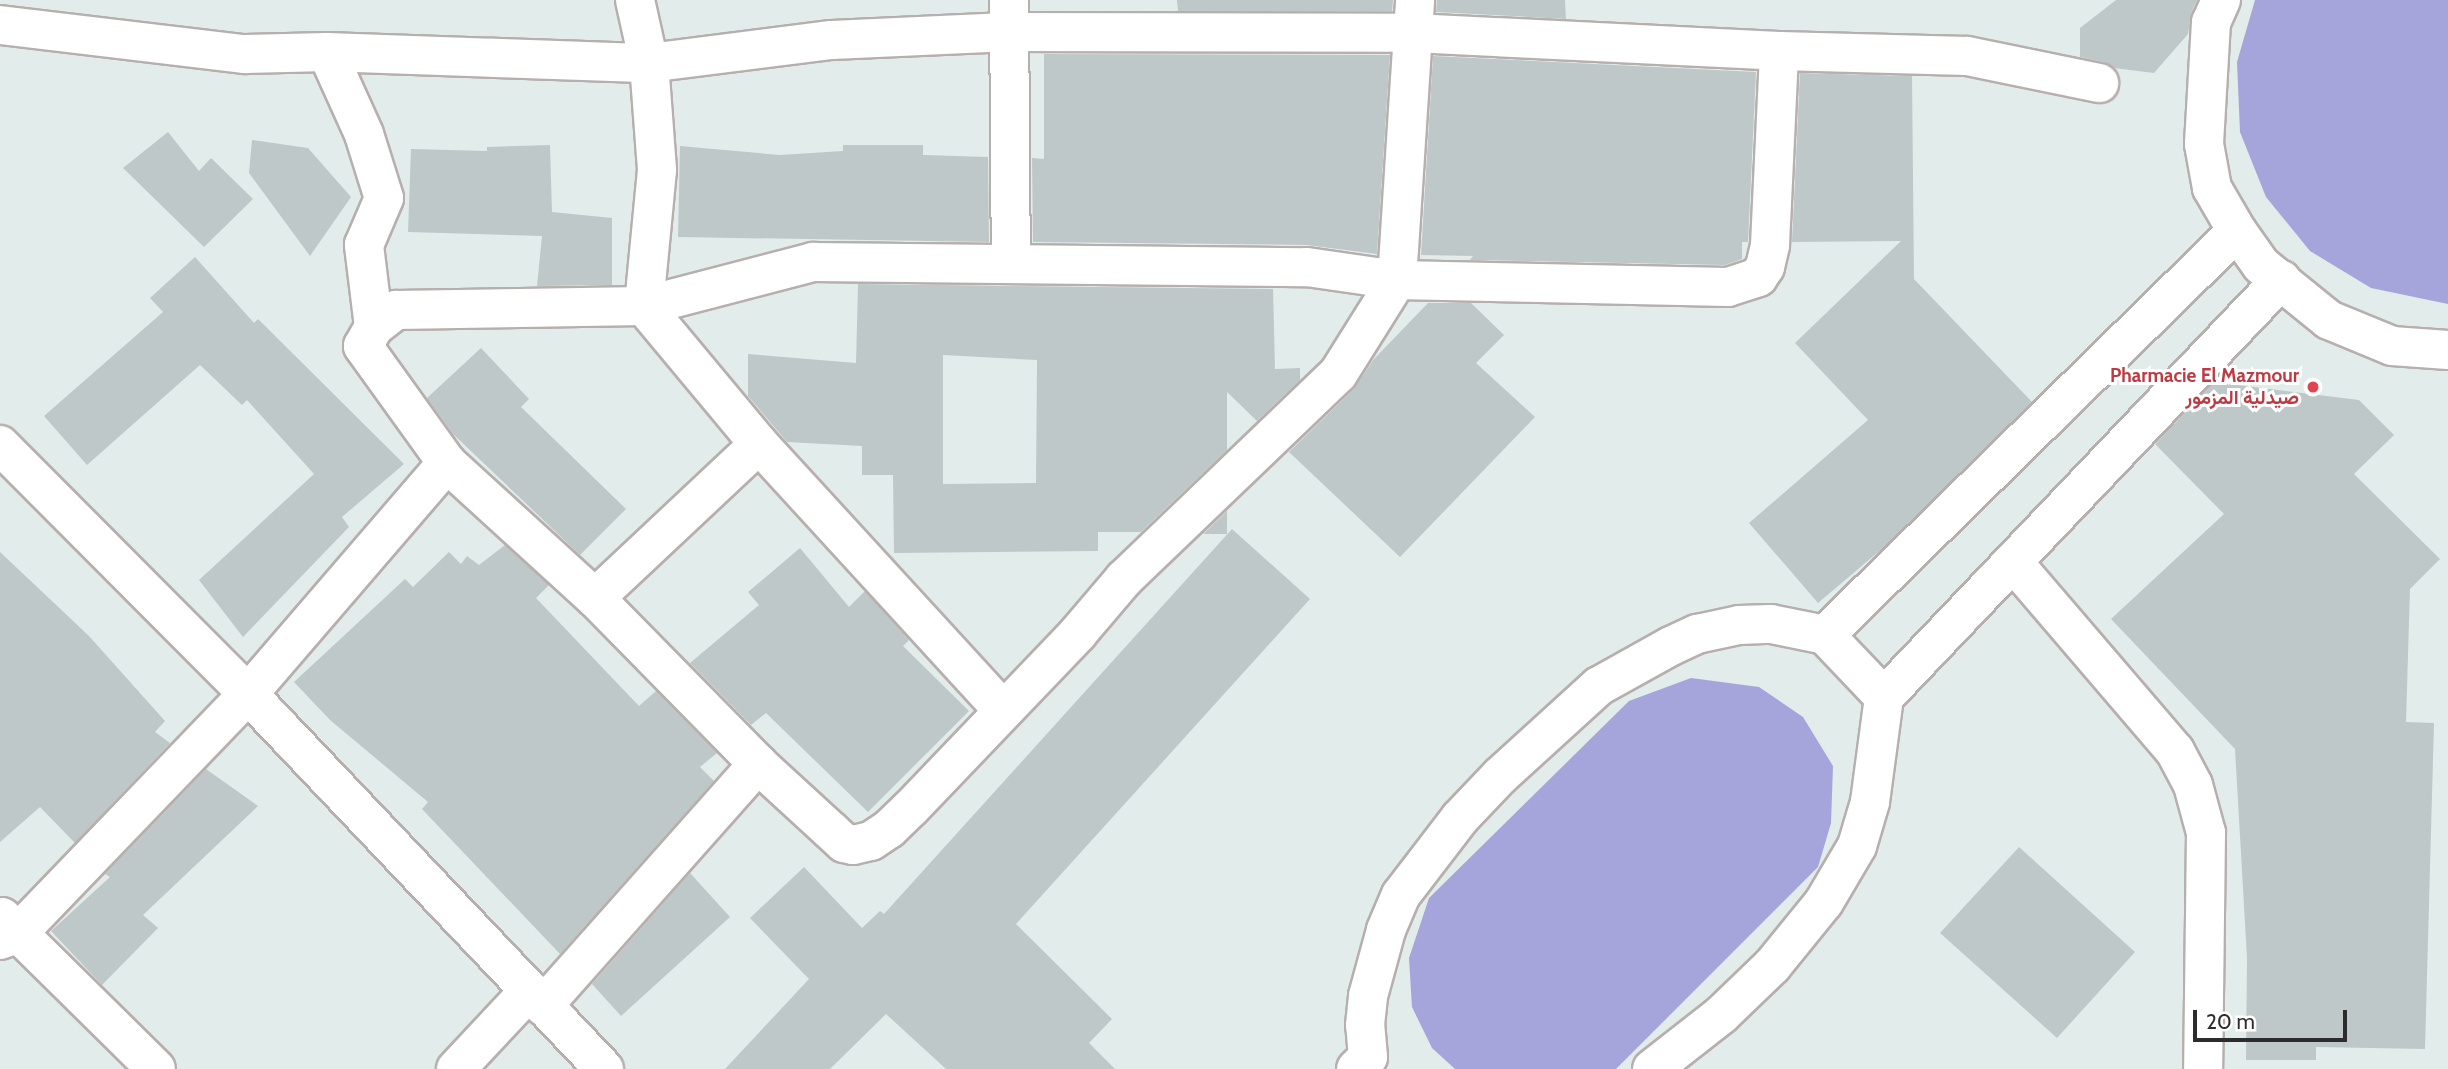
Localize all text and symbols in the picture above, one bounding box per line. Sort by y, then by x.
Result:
place label: Pharmacie El Mazmour صيدلية المزمور [2110,365,2299,409]
marker: Pharmacie El Mazmour صيدلية المزمور [2305,379,2321,395]
scale bar [2196,996,2350,1040]
text: 20 m [2206,1009,2255,1034]

